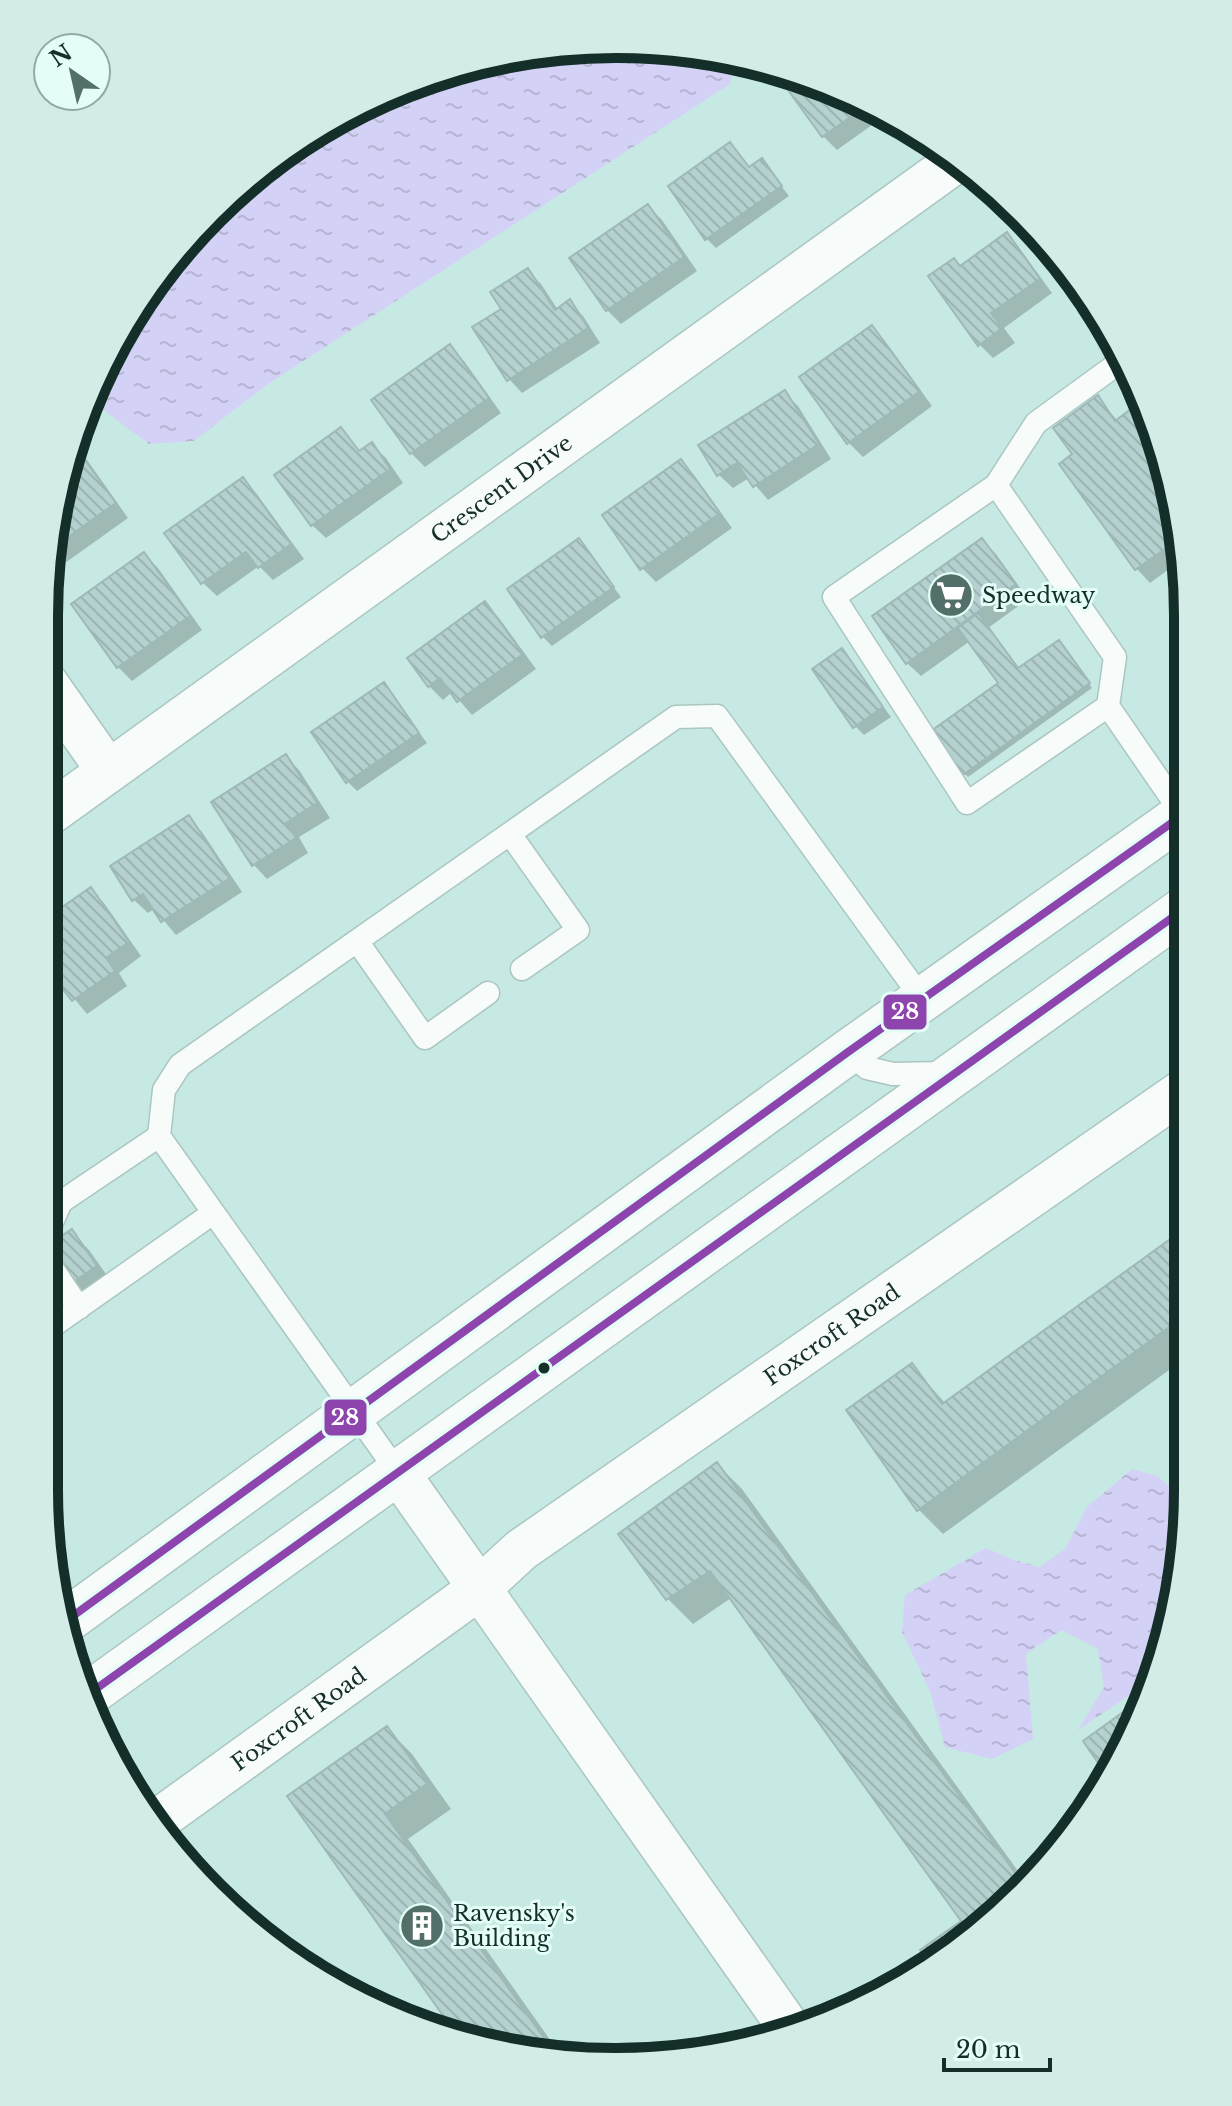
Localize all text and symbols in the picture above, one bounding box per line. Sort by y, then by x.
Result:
north arrow [32,32,112,112]
text: N [45,39,77,73]
street label: Crescent Drive [426,429,577,549]
supermarket icon: Speedway [927,571,975,619]
place label: Speedway [982,582,1095,609]
line badge: 28 [882,993,928,1031]
text: 28 [891,998,919,1025]
street label: Foxcroft Road [759,1278,905,1391]
unlabelled marker [536,1360,552,1376]
line badge: 28 [323,1398,368,1437]
text: 28 [331,1404,359,1431]
street label: Foxcroft Road [226,1662,371,1777]
place label: Ravensky's Building [453,1900,575,1952]
building icon: Ravensky's Building [398,1902,446,1950]
scale bar [944,2022,1050,2072]
text: 20 m [956,2035,1021,2064]

